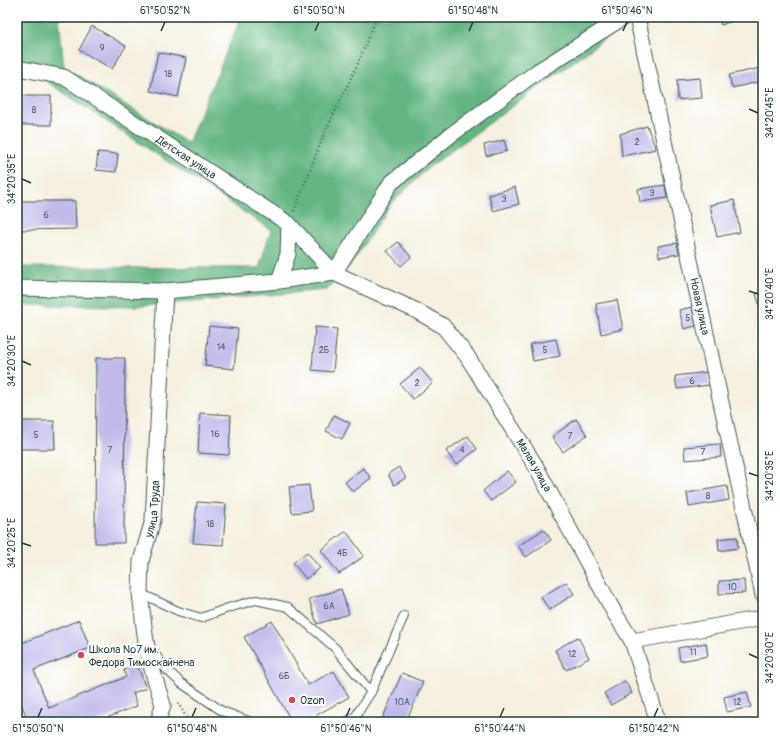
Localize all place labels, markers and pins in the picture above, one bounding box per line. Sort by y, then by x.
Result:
place label: Школа №7 им. Федора Тимоскайнена [89,643,194,669]
marker: Школа №7 им. Федора Тимоскайнена [76,650,86,660]
place label: Ozon [300,694,325,707]
marker: Ozon [287,695,297,705]

